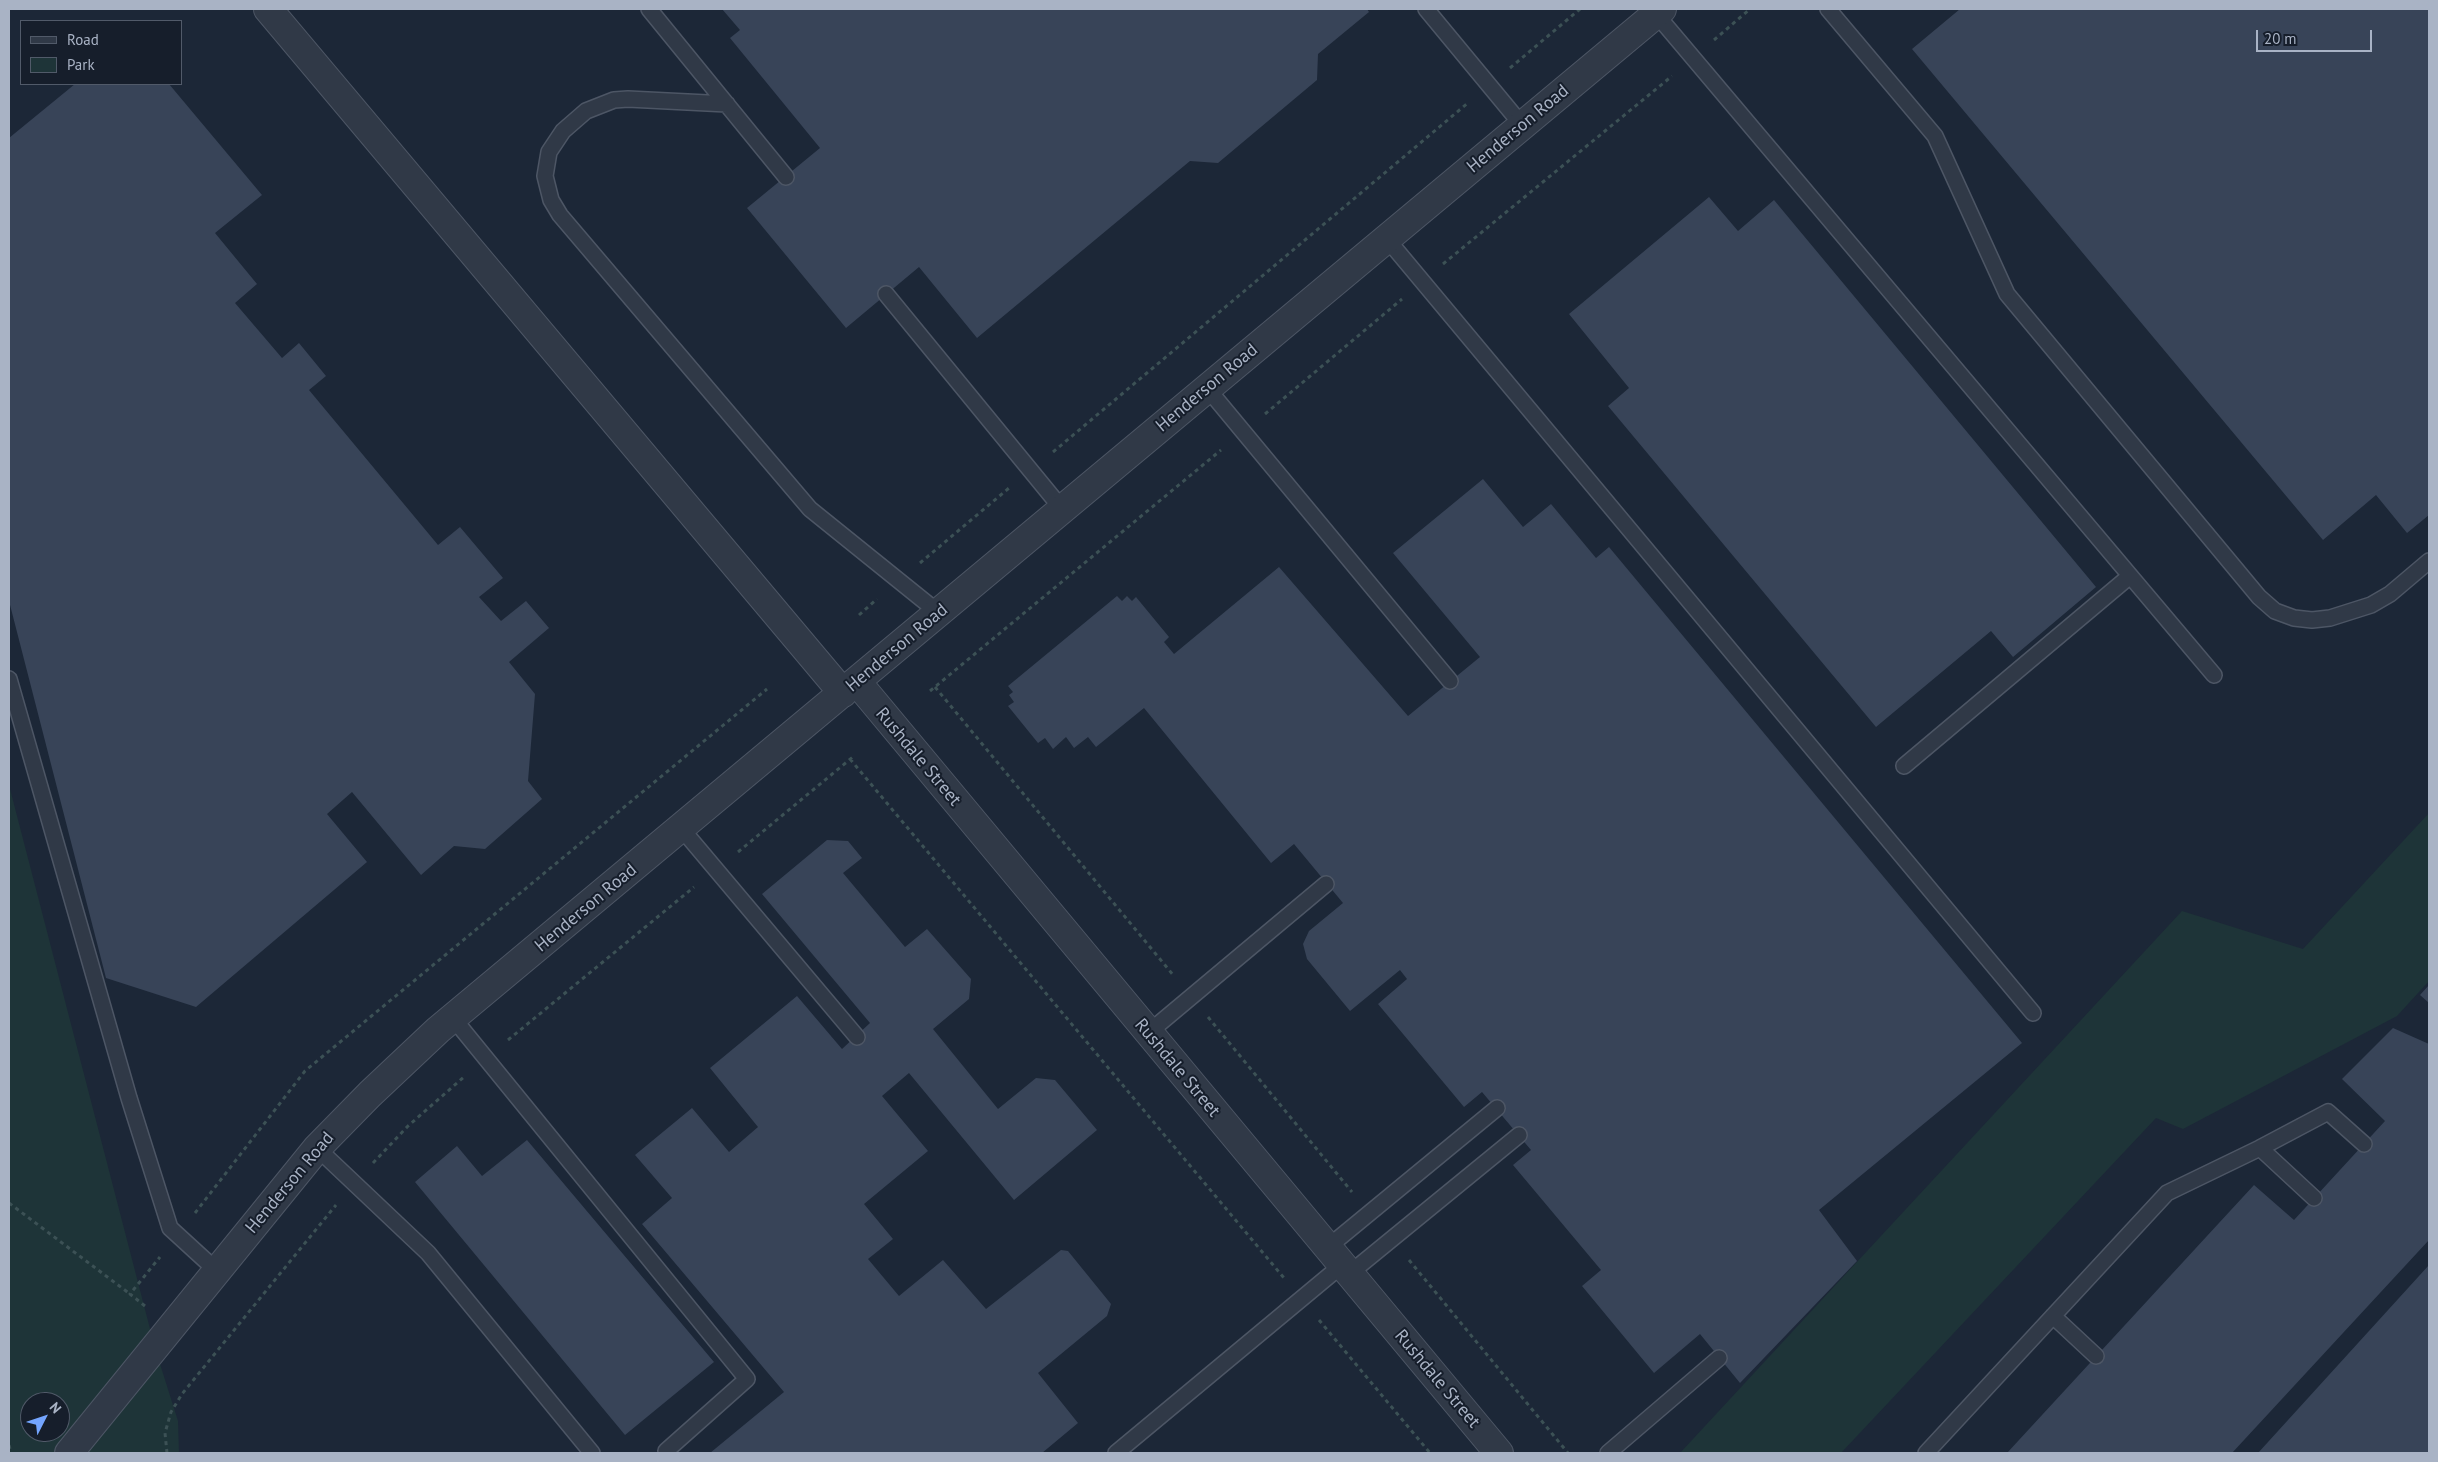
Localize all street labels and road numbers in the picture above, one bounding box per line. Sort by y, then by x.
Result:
street label: Henderson Road [1463,80,1573,178]
street label: Henderson Road [1152,339,1262,437]
street label: Henderson Road [842,599,952,697]
street label: Rushdale Street [871,704,965,810]
street label: Henderson Road [531,859,641,957]
street label: Rushdale Street [1130,1015,1224,1121]
street label: Henderson Road [241,1128,339,1238]
street label: Rushdale Street [1390,1326,1484,1432]

